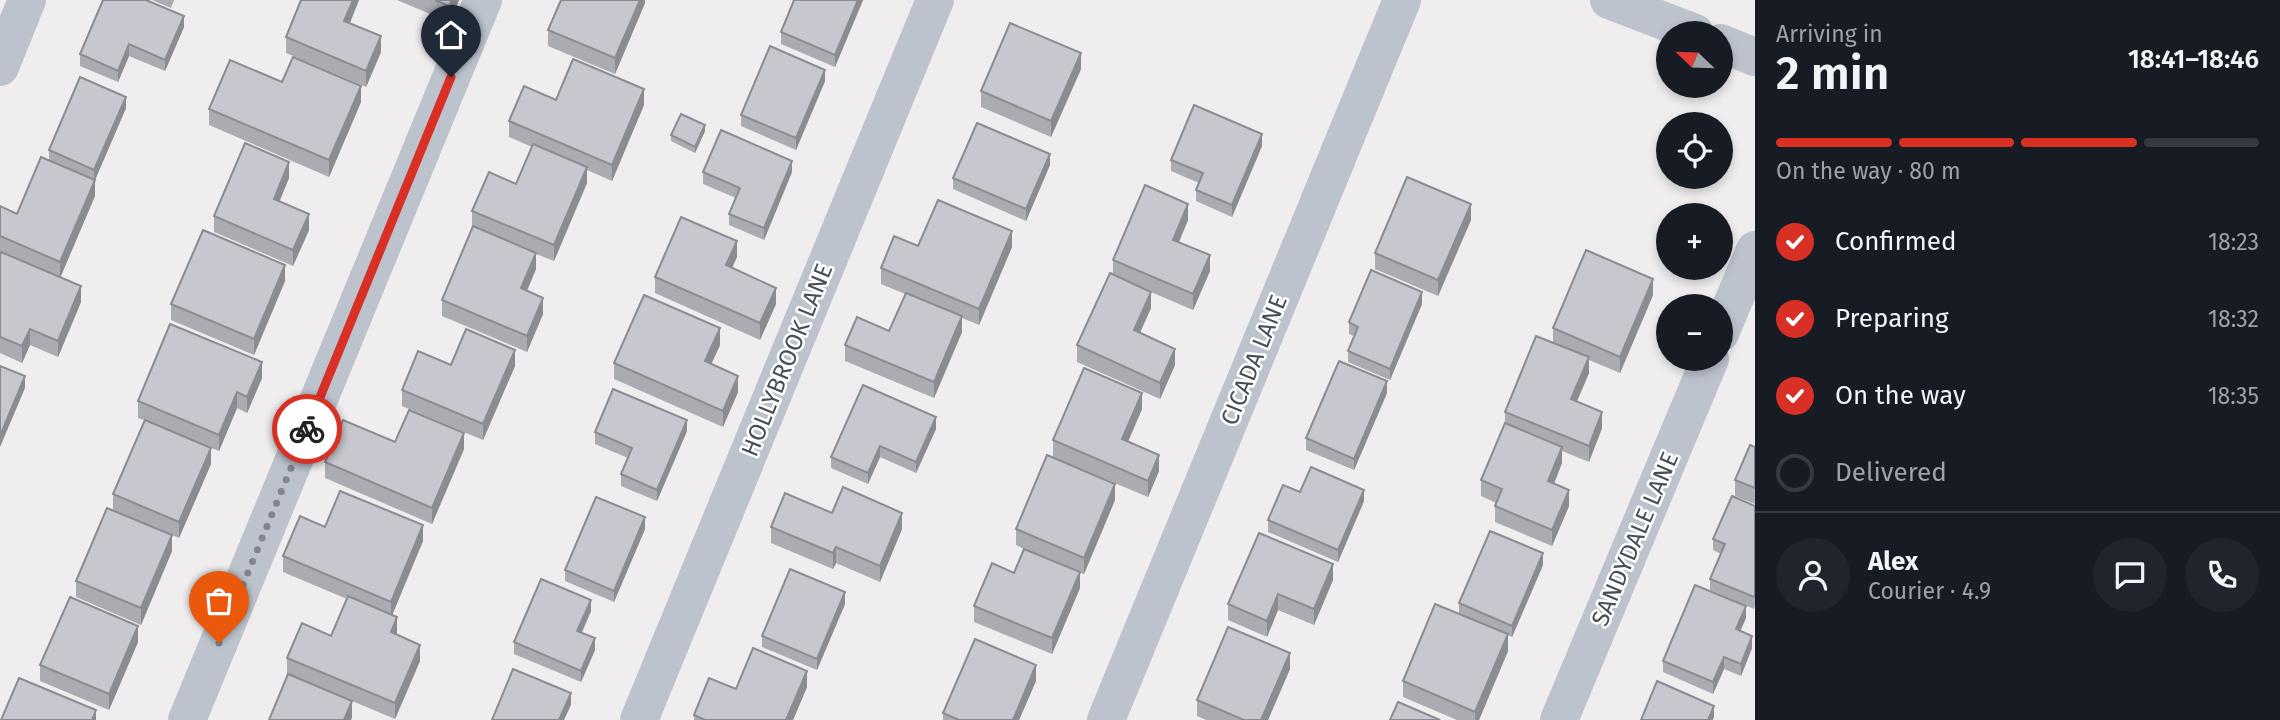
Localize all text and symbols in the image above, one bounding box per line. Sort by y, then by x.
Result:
pin [421,5,481,77]
icon: home [432,16,470,54]
text: Arriving in [1776,20,1883,48]
north arrow [1656,21,1732,98]
map controls [1656,21,1733,371]
text: 18:41–18:46 [2128,44,2259,75]
text: 2 min [1776,46,1889,101]
button: locate [1656,112,1733,189]
text: On the way · 80 m [1776,157,1961,185]
button: + [1656,203,1733,280]
icon: check [1776,223,1814,261]
text: Confirmed [1835,226,1956,257]
text: 18:23 [2208,228,2259,256]
street label: HOLLYBROOK LANE [736,260,838,460]
street label: CICADA LANE [1215,291,1293,429]
button: − [1656,294,1733,371]
icon: check [1776,300,1814,338]
text: Preparing [1835,303,1948,334]
text: 18:32 [2208,305,2259,333]
icon: check [1776,377,1814,415]
text: On the way [1835,380,1966,411]
text: 18:35 [2208,382,2259,410]
courier [272,394,342,464]
icon: bike [288,410,326,448]
street label: SANDYDALE LANE [1586,448,1684,630]
text: Delivered [1835,457,1947,488]
button: person [1776,538,1850,612]
button: chat [2093,538,2167,612]
button: phone [2185,538,2259,612]
text: Alex [1868,546,1918,577]
pin [189,571,249,643]
text: Courier · 4.9 [1868,577,1991,605]
icon: bag [200,582,238,620]

